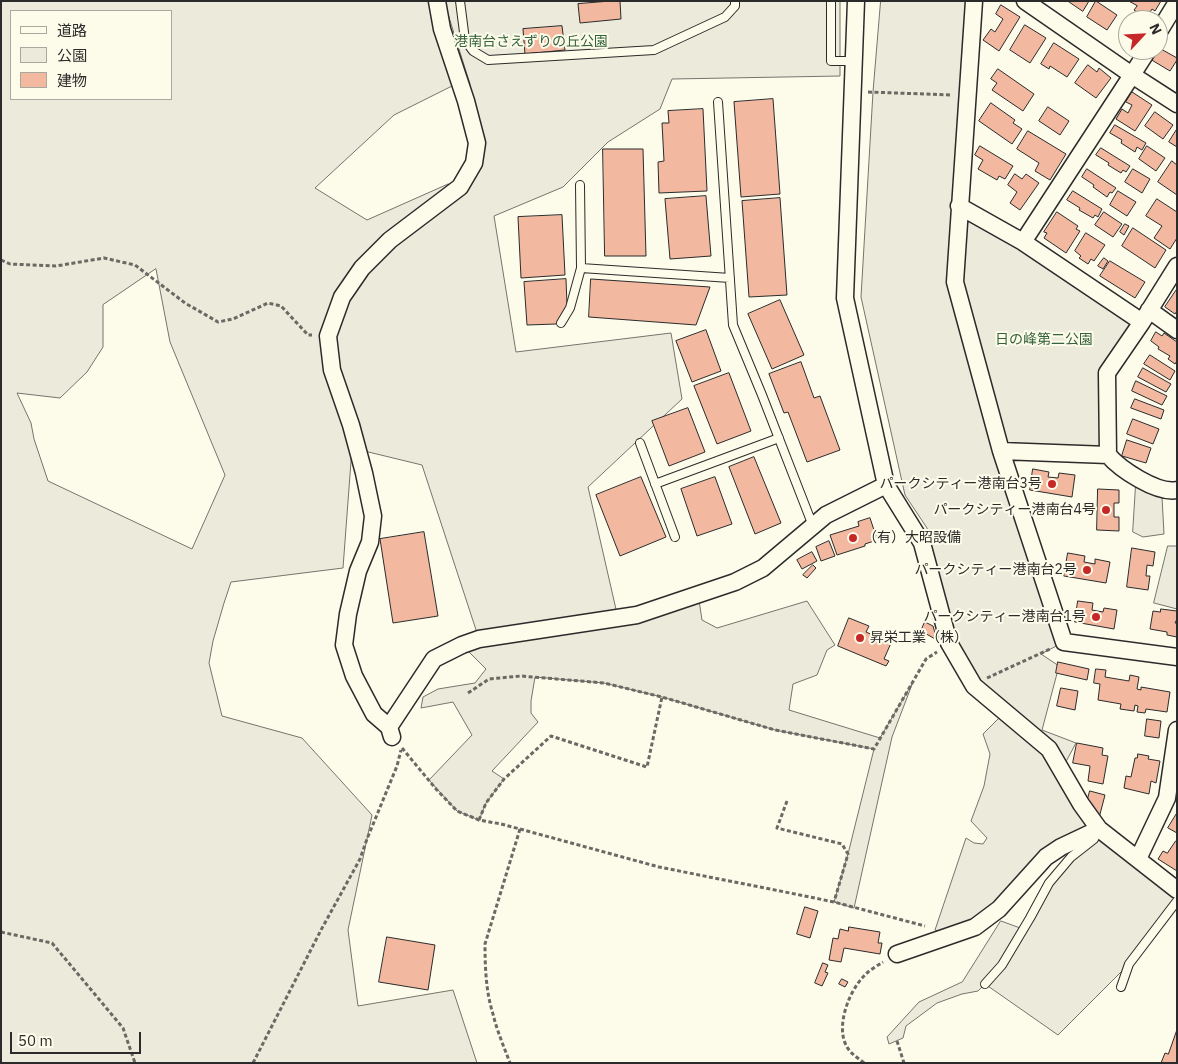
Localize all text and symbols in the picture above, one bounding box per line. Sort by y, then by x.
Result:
legend [10,10,172,100]
north arrow [1118,10,1168,60]
text: 道路 [57,21,87,40]
text: N [1145,21,1166,37]
park label: 港南台さえずりの丘公園 [454,34,608,50]
text: 公園 [57,46,87,65]
text: 建物 [57,71,87,90]
park label: 日の峰第二公園 [995,332,1093,348]
place label: パークシティー港南台3号 [880,476,1042,492]
marker: パークシティー港南台3号 [1046,478,1058,490]
place label: パークシティー港南台4号 [934,502,1096,518]
marker: パークシティー港南台4号 [1100,504,1112,516]
place label: （有）大昭設備 [863,530,961,546]
marker: （有）大昭設備 [847,532,859,544]
place label: パークシティー港南台2号 [915,562,1077,578]
marker: パークシティー港南台2号 [1081,564,1093,576]
place label: パークシティー港南台1号 [924,609,1086,625]
marker: パークシティー港南台1号 [1090,611,1102,623]
place label: 昇栄工業（株） [870,630,968,646]
marker: 昇栄工業（株） [854,632,866,644]
scale bar [12,1022,144,1054]
text: 50 m [18,1031,53,1050]

